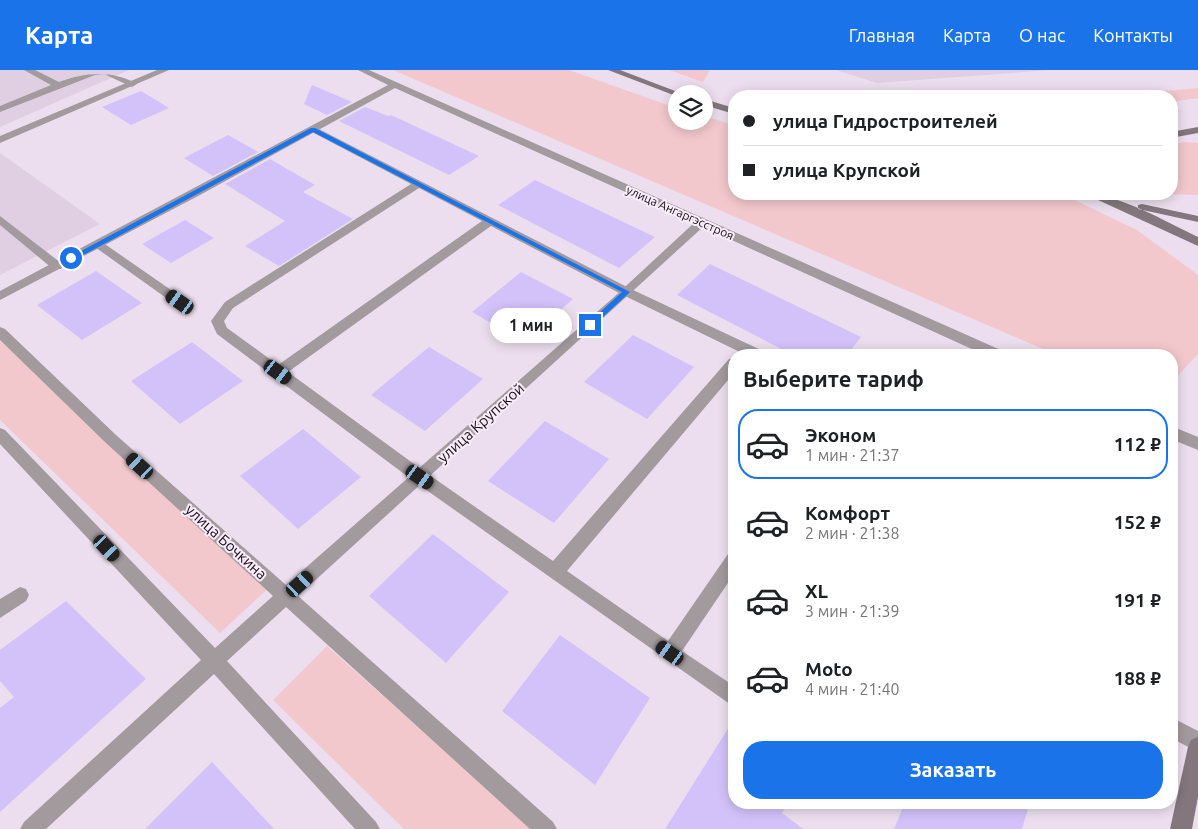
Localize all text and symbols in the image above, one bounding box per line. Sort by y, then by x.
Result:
text: Карта [25,22,93,49]
text: Главная [849,25,915,45]
text: Карта [943,25,991,45]
text: О нас [1019,25,1065,45]
text: Контакты [1093,25,1173,45]
map controls [668,85,713,130]
button: layers [668,85,713,130]
text: улица Гидростроителей [773,110,998,132]
text: улица Крупской [773,159,921,181]
street label: улица Ангаргэсстроя [624,183,736,242]
route start [60,247,82,269]
car [163,287,196,317]
callout: 1 мин [490,308,572,342]
route end [579,314,601,336]
text: 1 мин [509,316,553,334]
car [261,357,294,387]
text: Выберите тариф [743,366,924,391]
street label: улица Крупской [434,379,527,466]
icon: car [745,422,790,467]
text: Эконом [805,424,876,446]
text: 112 ₽ [1114,433,1161,455]
text: 1 мин · 21:37 [805,446,899,464]
car [123,450,156,482]
car [403,462,436,492]
icon: car [745,500,790,545]
street label: улица Бочкина [182,501,270,583]
text: Комфорт [805,502,890,524]
text: 152 ₽ [1114,511,1161,533]
text: 2 мин · 21:38 [805,524,899,542]
car [91,532,122,564]
car [283,568,316,600]
icon: car [745,578,790,623]
text: XL [805,580,828,602]
text: 191 ₽ [1114,589,1161,611]
text: 3 мин · 21:39 [805,602,899,620]
car [653,638,686,668]
icon: car [745,656,790,701]
text: Moto [805,658,853,680]
text: 188 ₽ [1114,667,1161,689]
text: 4 мин · 21:40 [805,680,899,698]
button: Заказать [743,741,1163,799]

